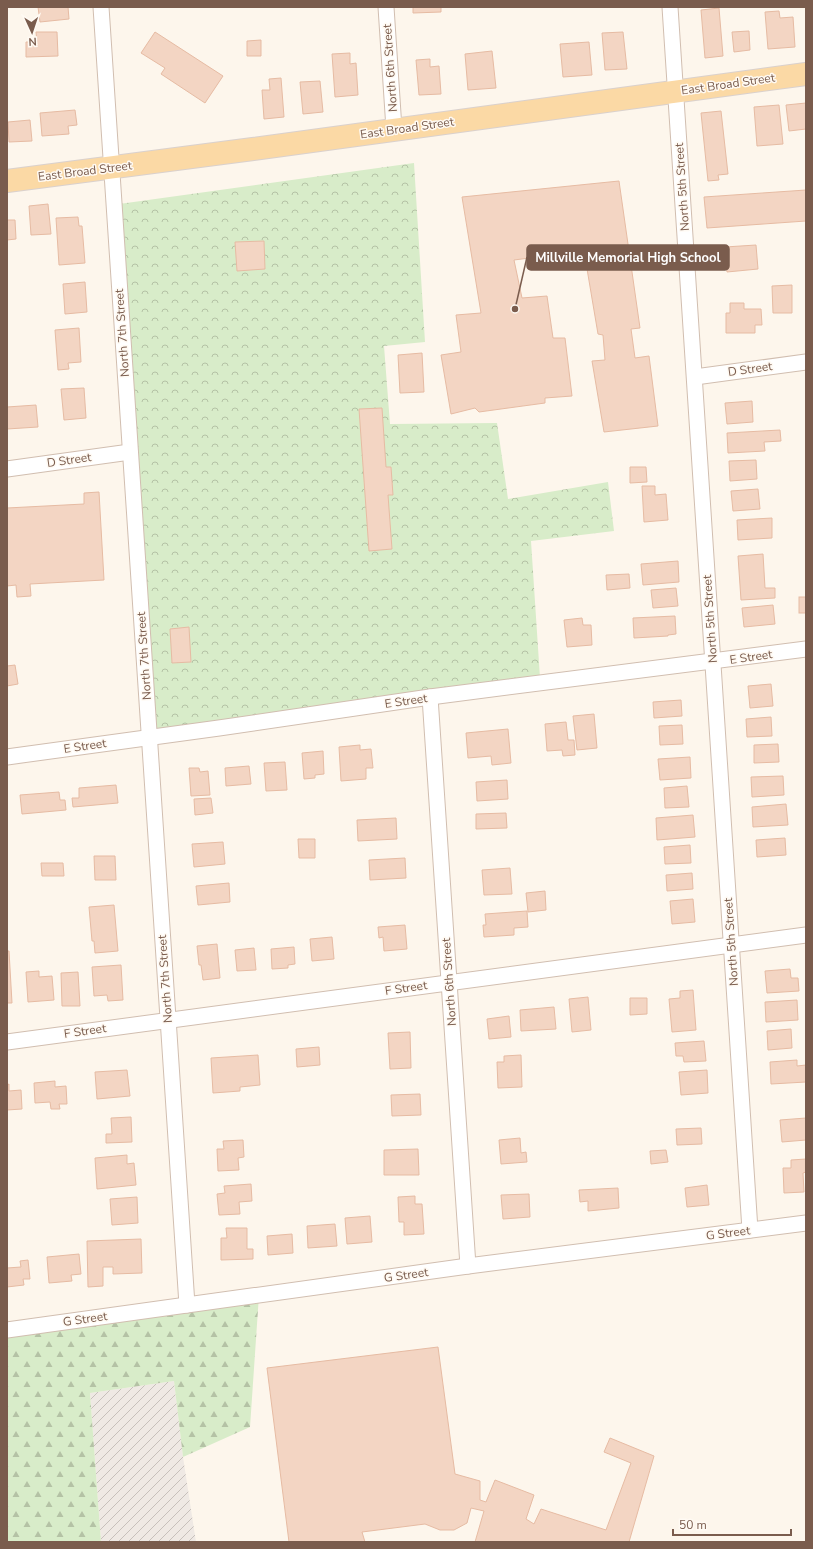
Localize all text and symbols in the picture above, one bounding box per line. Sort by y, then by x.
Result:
north arrow [12,12,52,52]
street label: North 6th Street [379,23,401,113]
text: N [28,34,37,49]
street label: East Broad Street [680,69,777,98]
street label: East Broad Street [359,113,456,142]
street label: North 5th Street [671,142,693,232]
street label: East Broad Street [37,157,134,185]
callout: Millville Memorial High School [527,245,729,270]
text: Millville Memorial High School [535,249,722,267]
street label: North 7th Street [111,288,133,378]
street label: D Street [727,358,774,380]
street label: D Street [46,449,93,471]
street label: North 5th Street [699,574,721,664]
street label: North 7th Street [133,611,155,701]
street label: E Street [729,646,774,668]
street label: E Street [384,690,429,712]
street label: E Street [63,735,108,757]
street label: North 5th Street [720,897,742,987]
street label: North 7th Street [154,934,176,1024]
street label: North 6th Street [438,937,460,1027]
street label: F Street [384,977,429,999]
street label: F Street [63,1020,108,1042]
street label: G Street [705,1222,752,1244]
street label: G Street [383,1264,430,1286]
street label: G Street [62,1308,109,1330]
scale bar [673,1511,791,1537]
text: 50 m [679,1517,707,1533]

